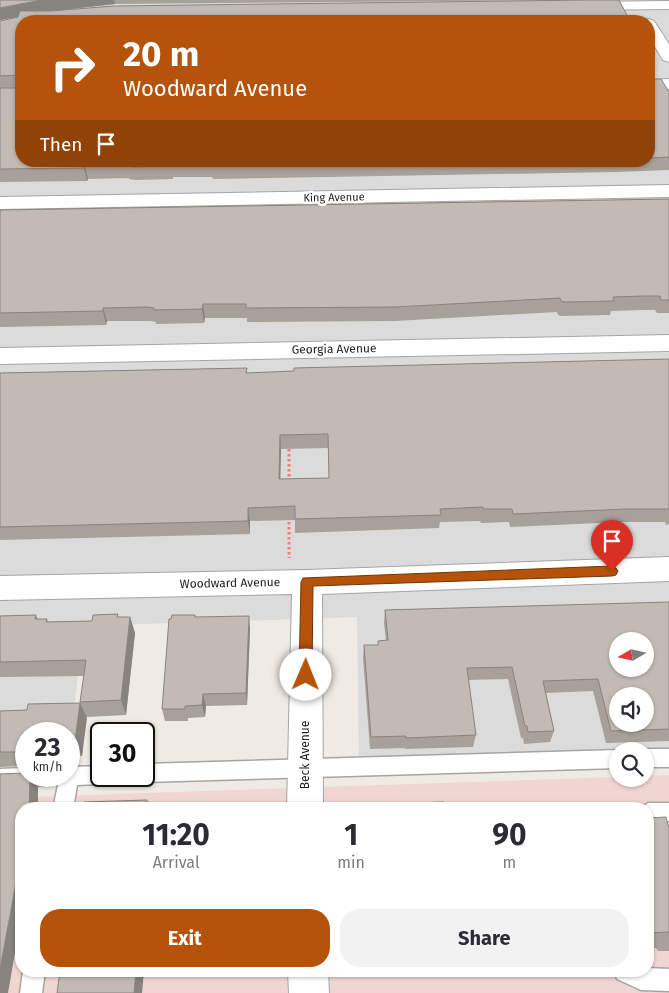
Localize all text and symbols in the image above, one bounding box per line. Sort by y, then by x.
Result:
text: 20 m [123,33,199,75]
icon: right [40,35,105,100]
text: Woodward Avenue [123,75,307,102]
icon: arrive [92,130,120,158]
text: Then [40,133,82,156]
street label: King Avenue [303,190,365,205]
street label: Georgia Avenue [292,341,376,357]
pin [591,520,633,571]
icon: arrive [598,527,626,555]
street label: Woodward Avenue [180,575,280,591]
north arrow [609,632,654,678]
map controls [609,632,654,787]
position arrow [279,648,331,700]
button: sound [609,687,654,732]
street label: Beck Avenue [298,721,312,789]
speed limit sign: 30 [90,722,155,787]
text: 23 [35,733,60,763]
button: search [609,742,654,787]
text: km/h [33,760,62,774]
text: 11:20 [142,817,210,853]
text: 1 [344,817,358,853]
text: 90 [492,817,527,853]
text: Arrival [153,853,200,872]
text: min [337,853,365,872]
text: m [503,853,516,872]
button: Exit [40,909,330,967]
button: Share [340,909,629,967]

